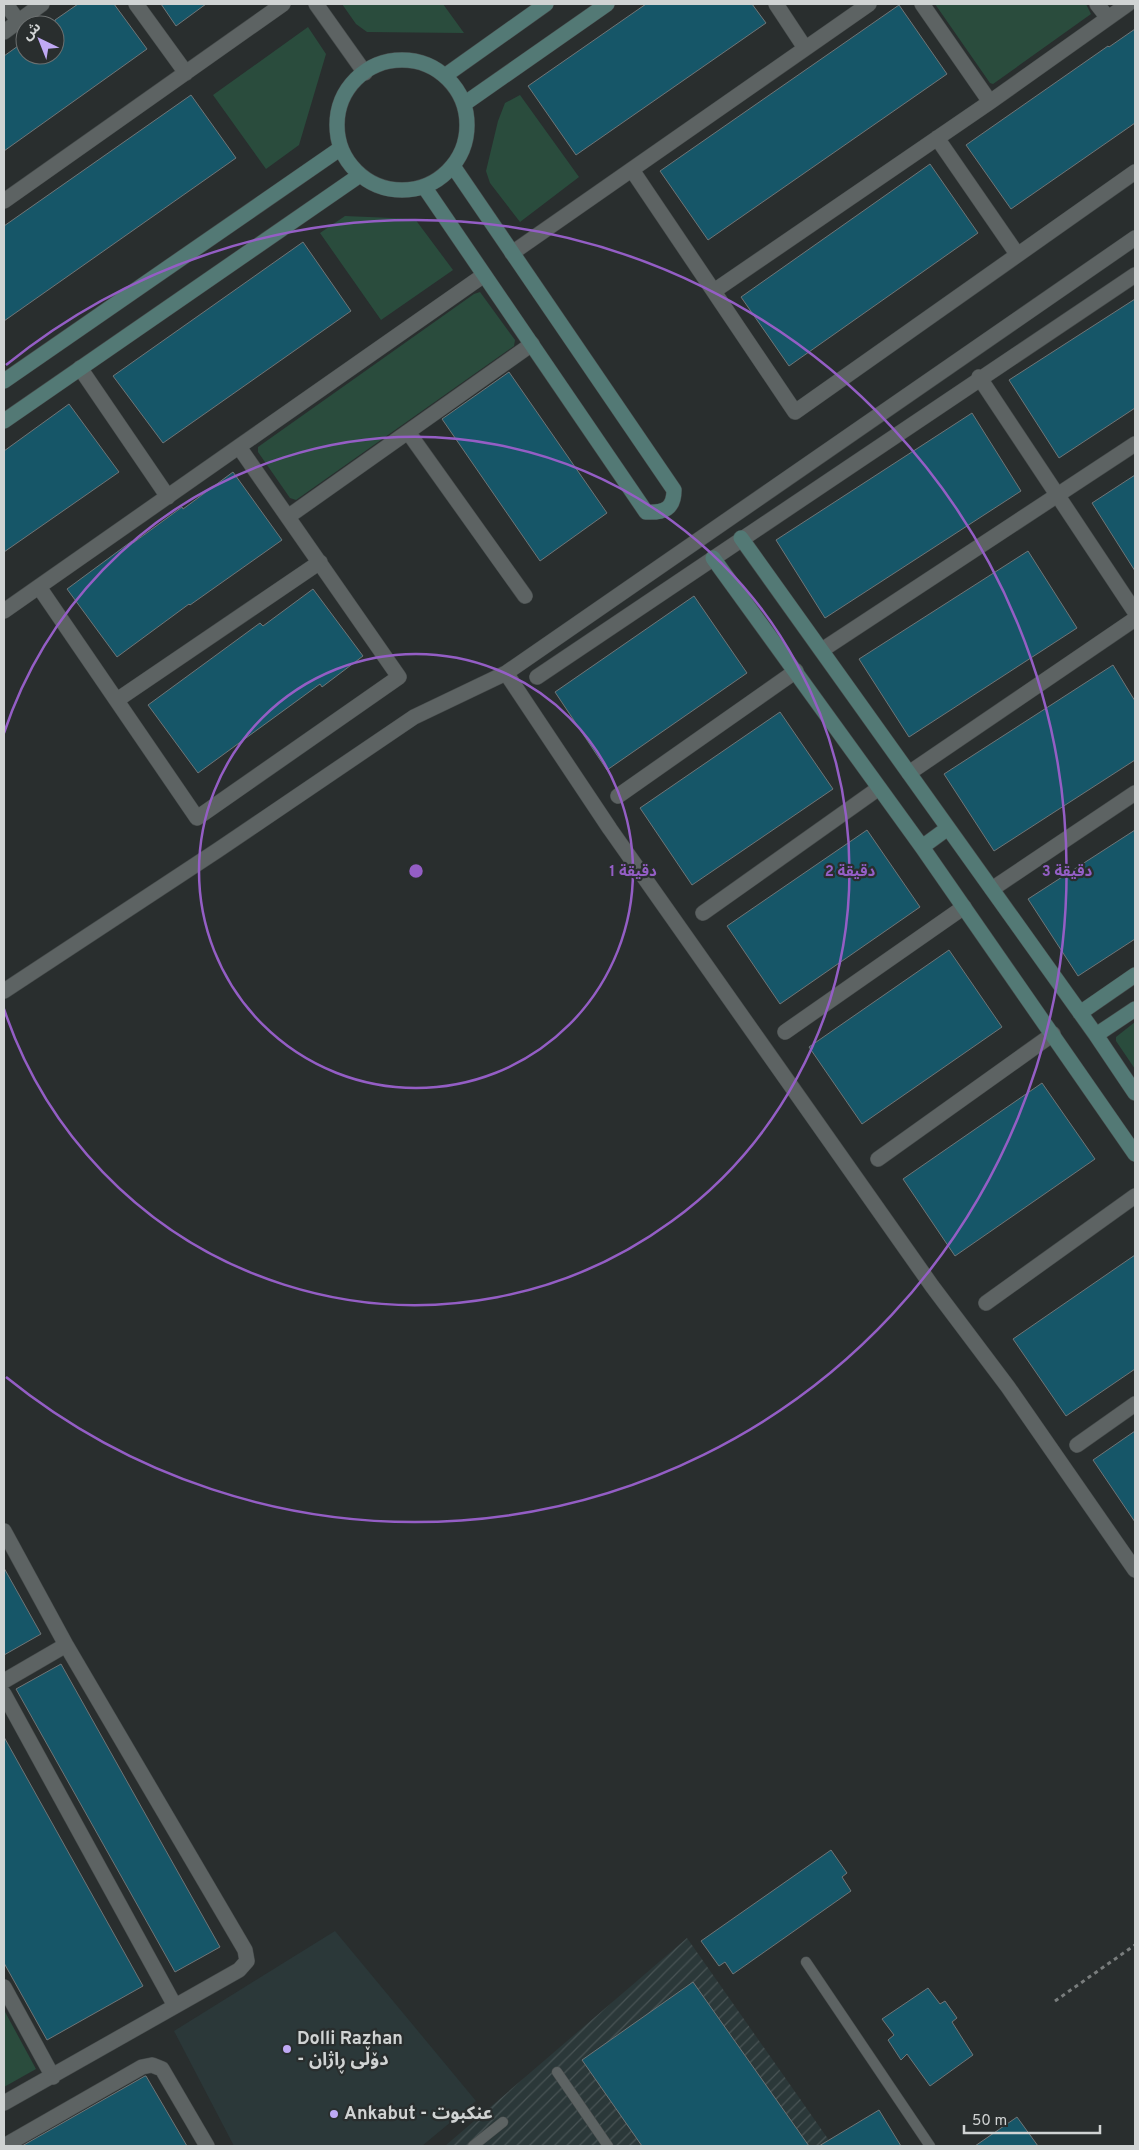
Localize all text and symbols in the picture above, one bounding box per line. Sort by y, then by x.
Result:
north arrow [15,15,65,65]
text: ش [19,19,45,44]
centre of rings [407,862,425,880]
text: 1 دقيقة [609,863,657,882]
text: 2 دقيقة [825,863,876,882]
text: 3 دقيقة [1042,863,1092,882]
place label: Dolli Razhan - دۆڵی ڕاژان [297,2028,403,2073]
marker: Dolli Razhan - دۆڵی ڕاژان [281,2043,293,2055]
scale bar [964,2102,1100,2134]
place label: Ankabut - عنکبوت [344,2103,493,2126]
marker: Ankabut - عنکبوت [328,2108,340,2120]
text: 50 m [972,2112,1007,2131]

